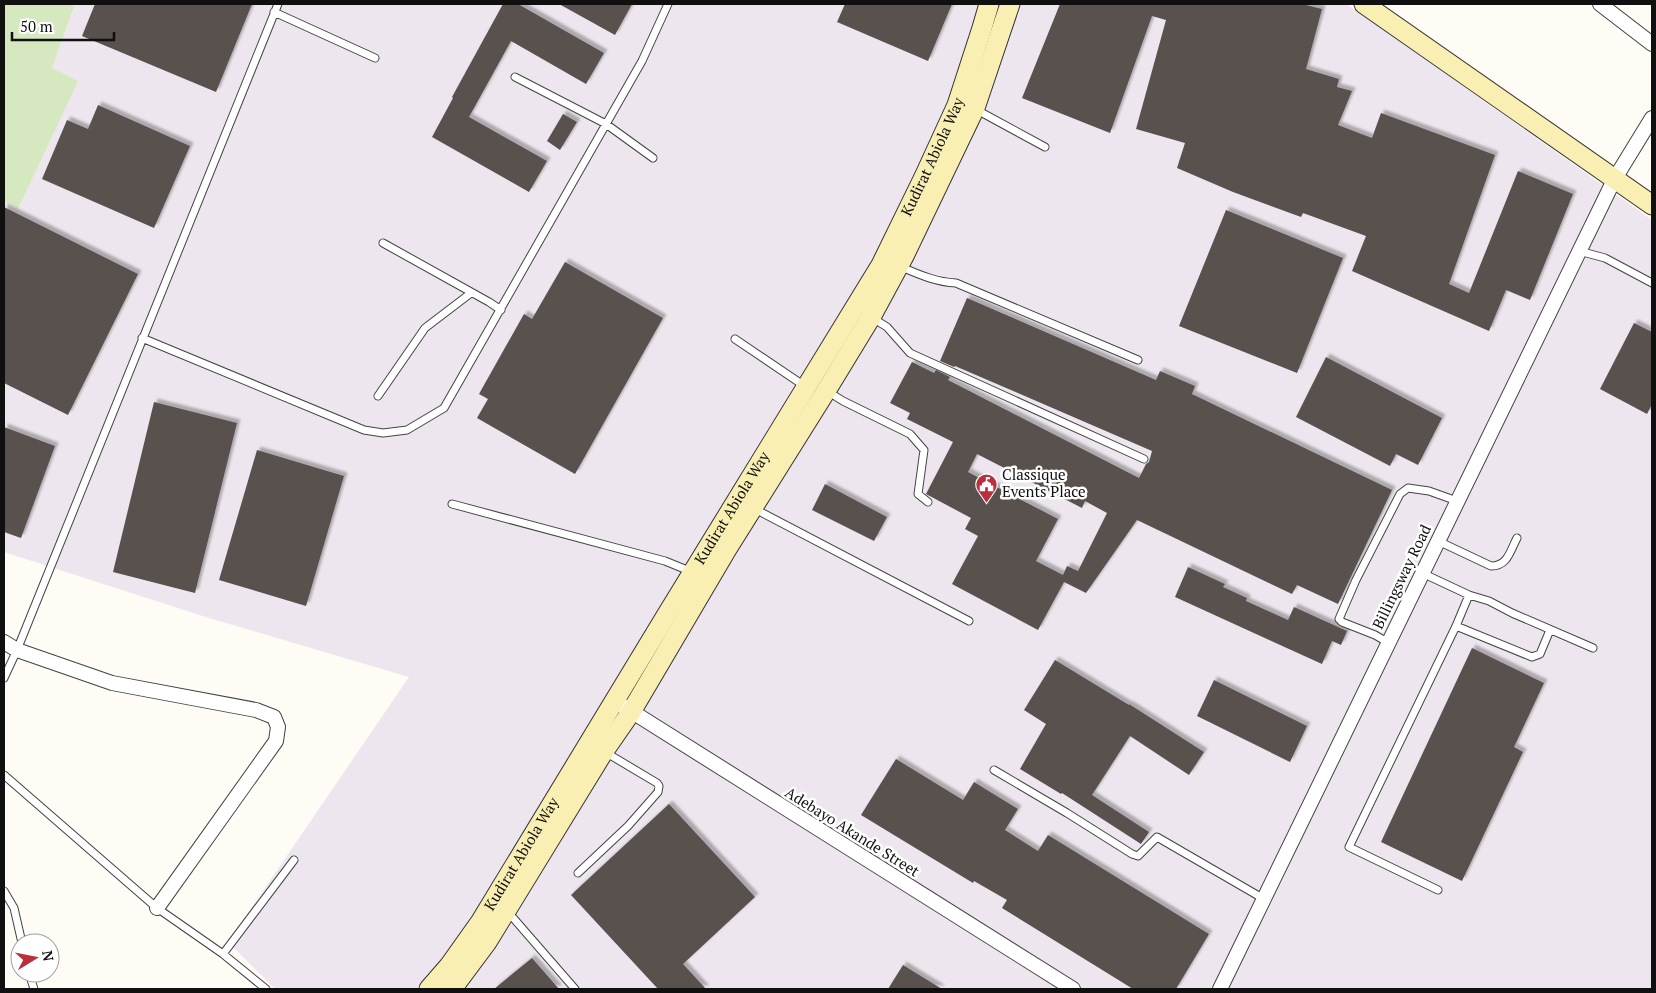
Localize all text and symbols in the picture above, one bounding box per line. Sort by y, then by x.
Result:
scale bar [12,10,115,42]
text: 50 m [20,16,53,36]
street label: Kudirat Abiola Way [896,94,968,219]
street label: Kudirat Abiola Way [689,447,774,568]
place label: Classique Events Place [1002,464,1086,501]
public building icon: Classique Events Place [974,472,998,503]
street label: Billingsway Road [1367,521,1435,632]
street label: Adebayo Akande Street [782,782,924,881]
street label: Kudirat Abiola Way [479,793,563,914]
north arrow [10,933,60,983]
text: N [38,949,59,963]

